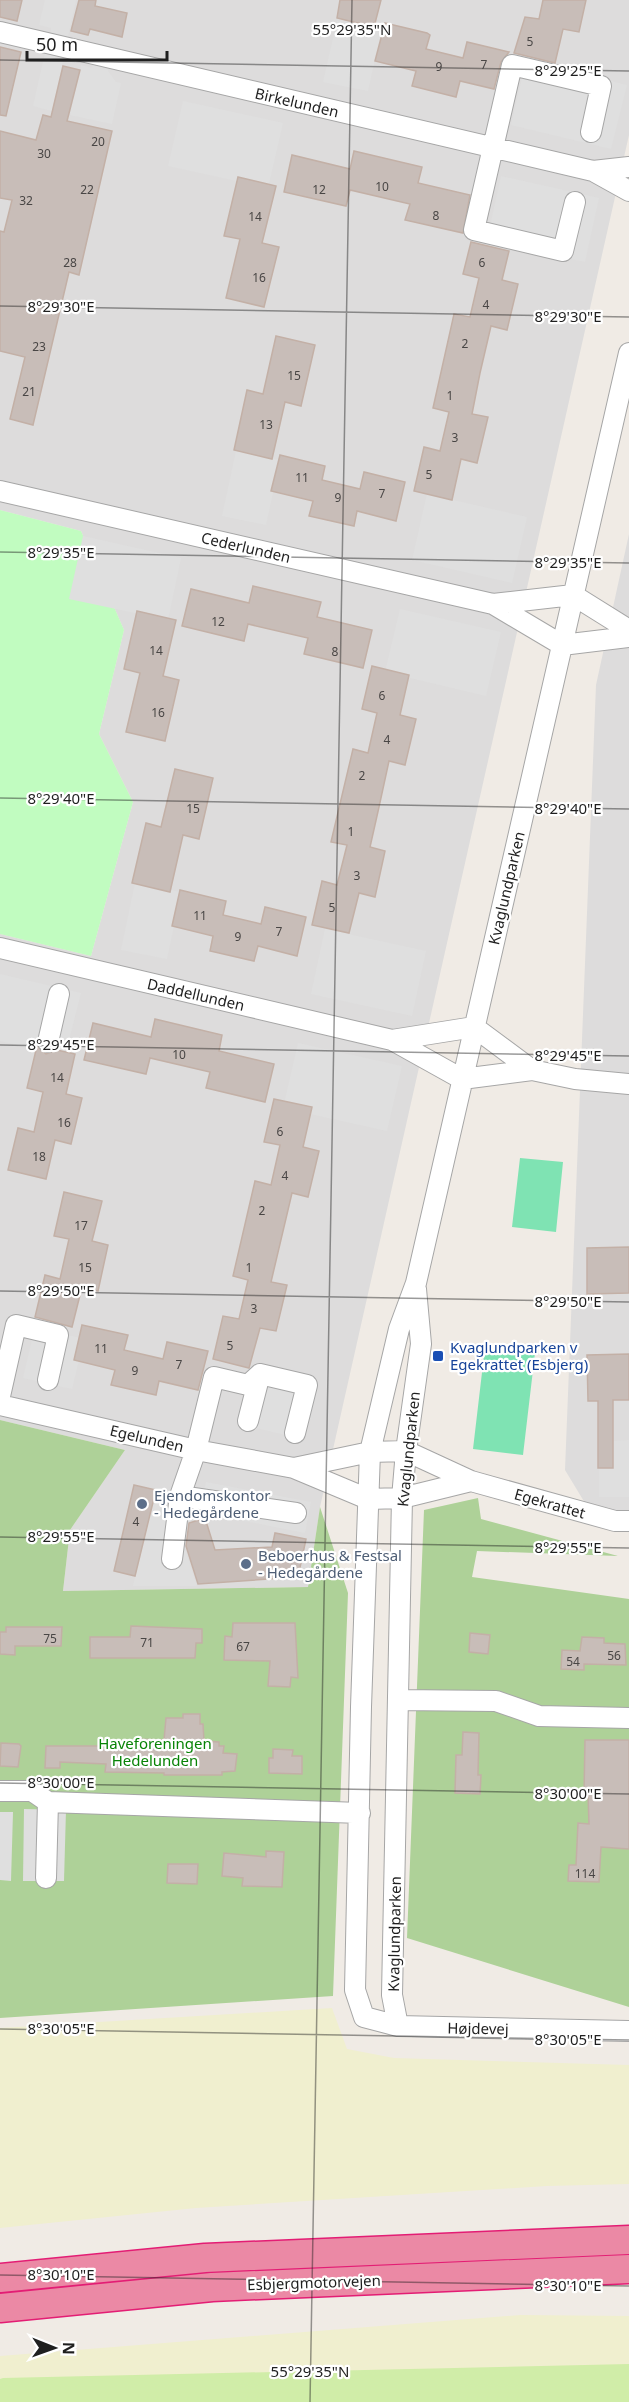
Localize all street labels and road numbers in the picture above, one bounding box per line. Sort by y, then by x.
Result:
street label: Birkelunden [253,83,341,121]
street label: Cederlunden [199,527,293,567]
street label: Kvaglundparken [483,829,529,947]
street label: Daddellunden [145,973,247,1015]
street label: Kvaglundparken [392,1390,424,1508]
street label: Egelunden [108,1420,186,1456]
street label: Egekrattet [512,1483,588,1523]
street label: Kvaglundparken [383,1876,405,1992]
street label: Højdevej [447,2017,509,2039]
street label: Esbjergmotorvejen [247,2270,381,2294]

